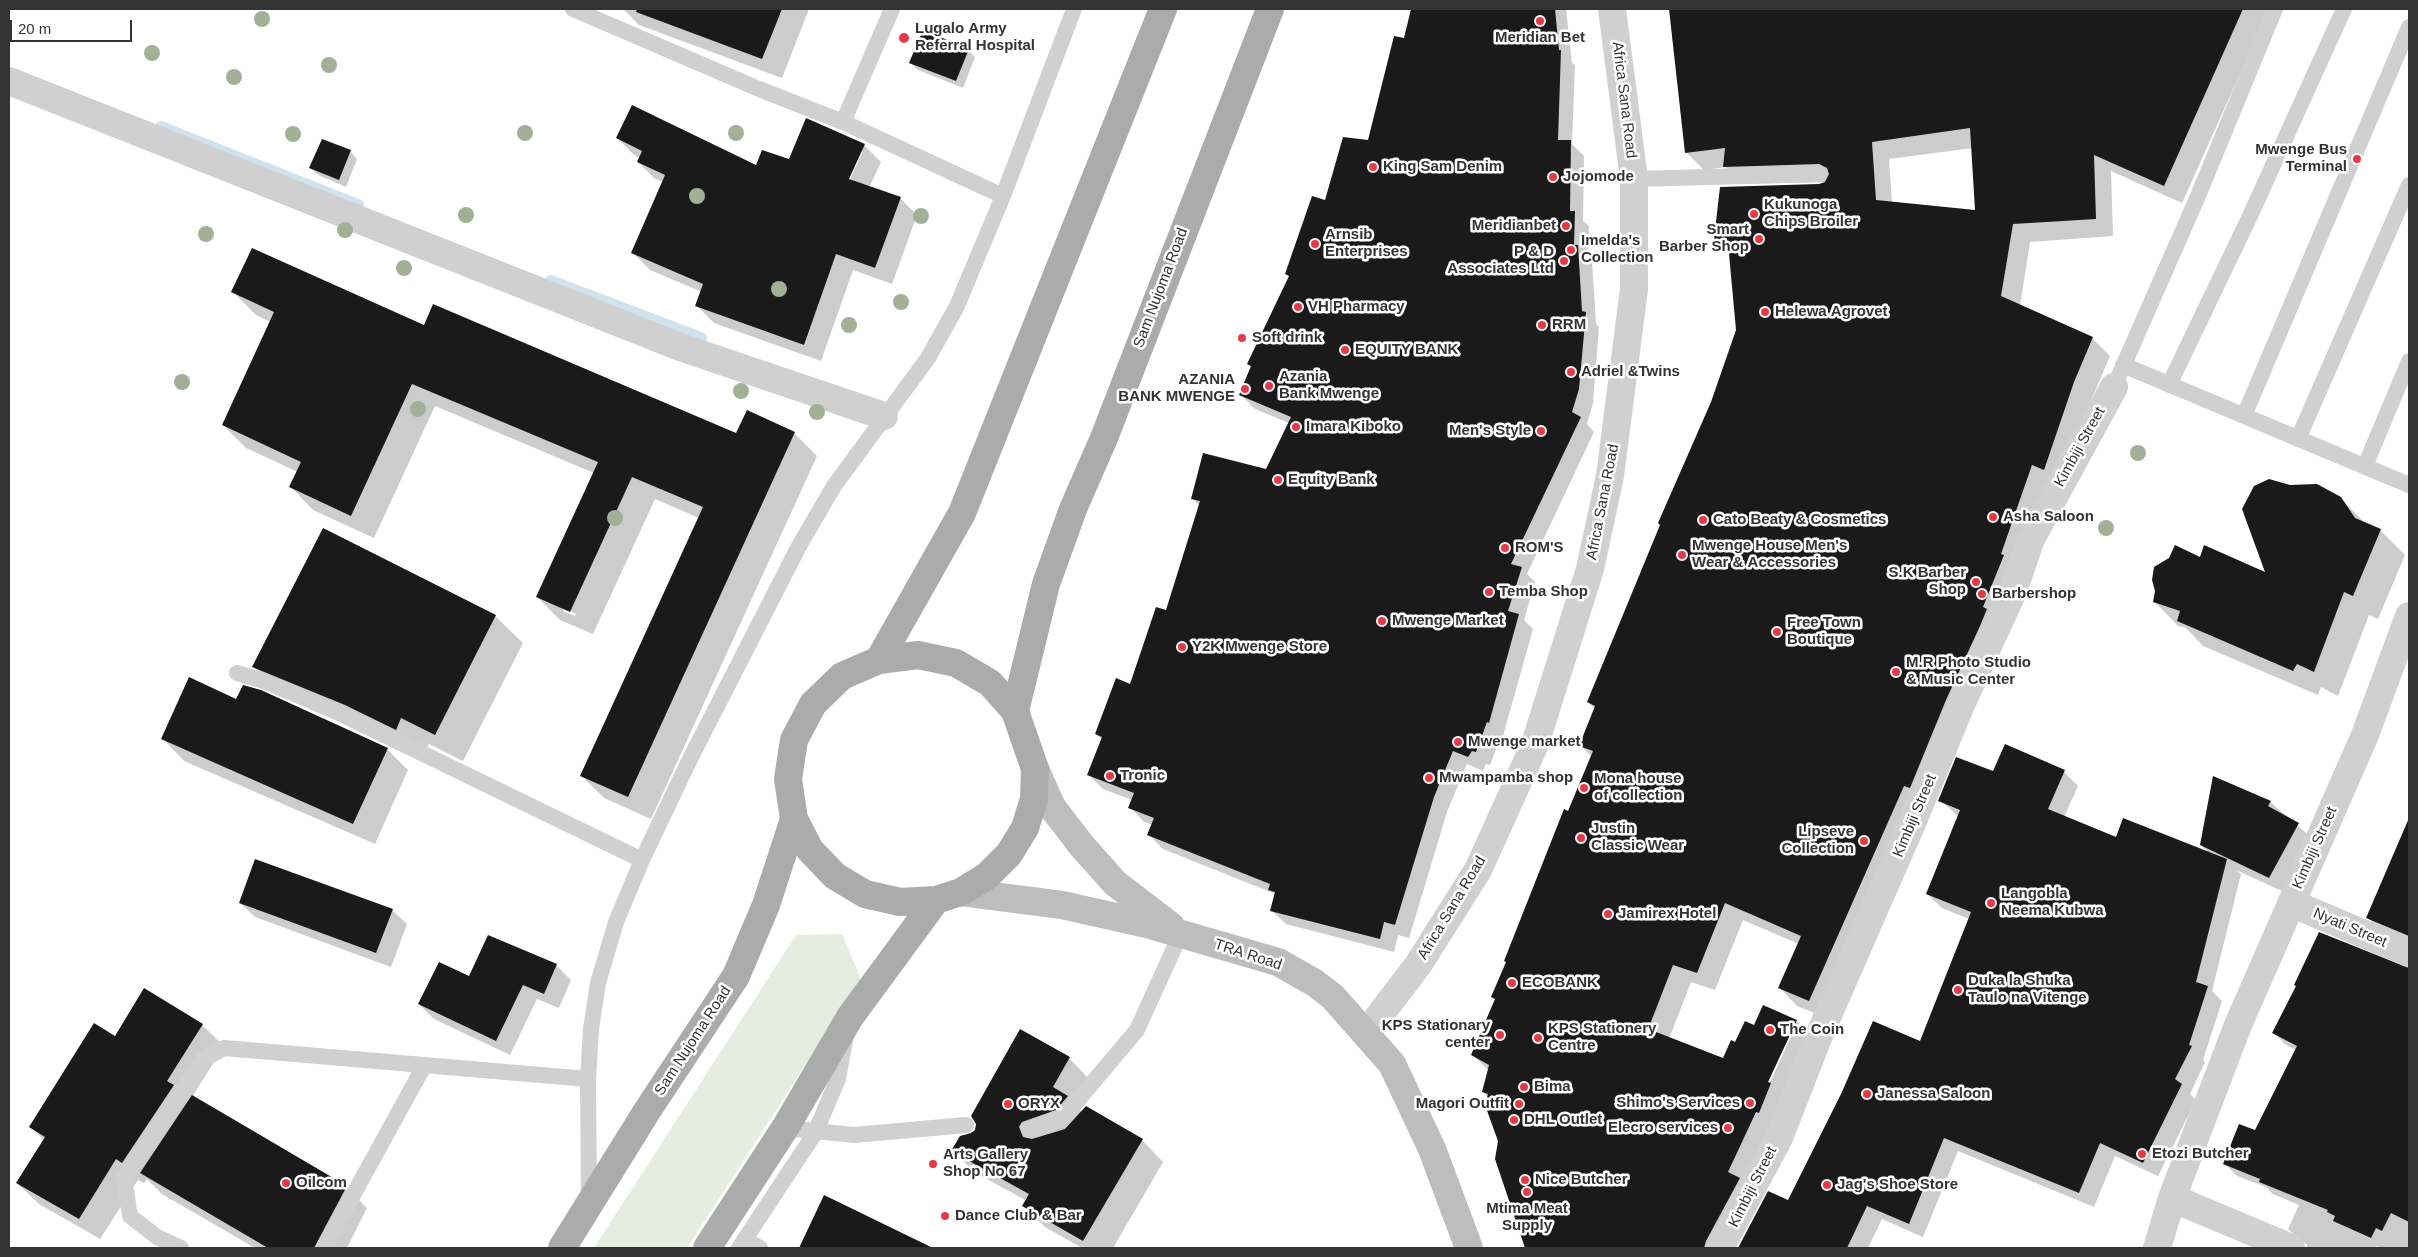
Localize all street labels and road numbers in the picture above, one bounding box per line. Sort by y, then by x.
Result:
street label: Africa Sana Road [1608,41,1640,159]
street label: Sam Nujoma Road [1130,226,1192,350]
street label: Kimbiji Street [2051,404,2109,490]
street label: Africa Sana Road [1583,443,1623,561]
street label: Kimbiji Street [1889,772,1941,860]
street label: Kimbiji Street [2289,804,2341,892]
street label: Africa Sana Road [1414,853,1490,963]
street label: Nyati Street [2310,904,2390,952]
street label: TRA Road [1212,936,1284,974]
street label: Sam Nujoma Road [651,983,735,1099]
street label: Kimbiji Street [1725,1144,1781,1230]

